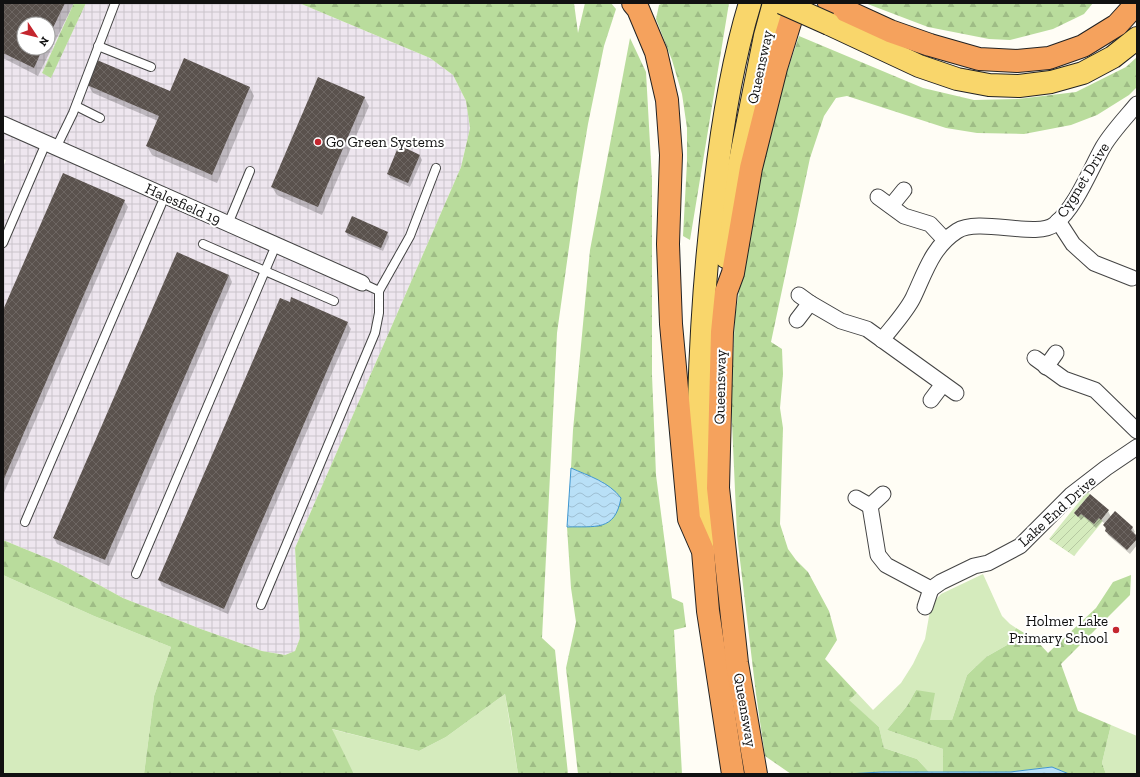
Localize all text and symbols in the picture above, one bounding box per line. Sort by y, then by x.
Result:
north arrow [16,16,56,56]
street label: Queensway [743,28,777,105]
text: N [36,34,52,49]
place label: Go Green Systems [326,133,444,151]
marker: Go Green Systems [313,137,323,147]
street label: Cygnet Drive [1053,139,1113,221]
street label: Halesfield 19 [142,179,224,229]
street label: Queensway [710,349,730,425]
street label: Lake End Drive [1015,472,1099,550]
place label: Holmer Lake Primary School [1009,612,1108,647]
marker: Holmer Lake Primary School [1111,625,1121,635]
street label: Queensway [730,672,760,749]

